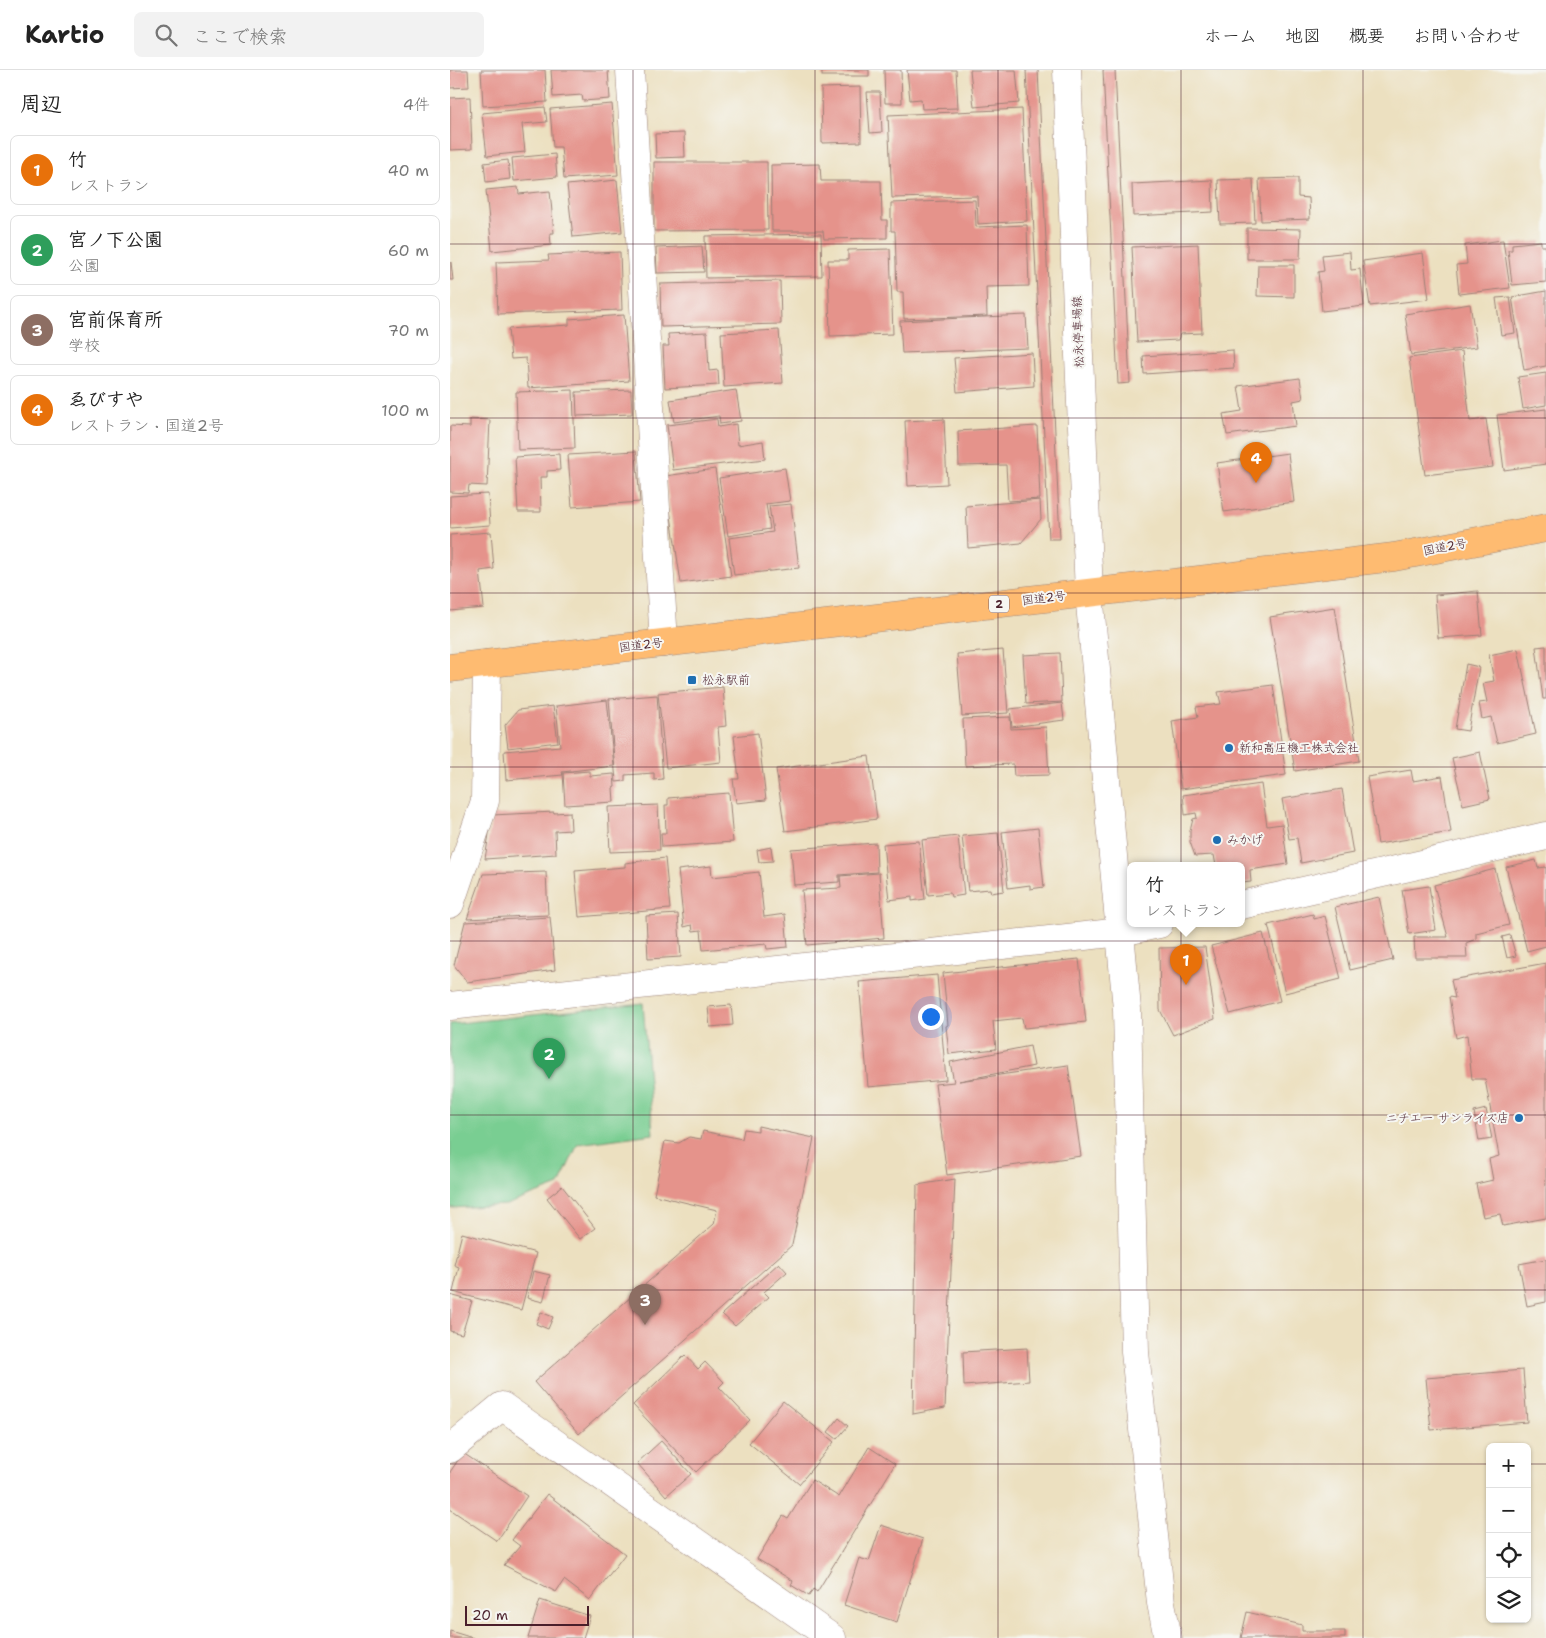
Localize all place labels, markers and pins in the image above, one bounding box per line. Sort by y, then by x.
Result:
pin: 4 [1240,442,1272,483]
place label: 松永駅前 [702,672,750,688]
marker: 松永駅前 [686,674,698,686]
place label: 新和高圧機工株式会社 [1239,740,1359,756]
marker: 新和高圧機工株式会社 [1223,742,1235,754]
place label: みかげ [1227,832,1263,848]
marker: みかげ [1211,834,1223,846]
pin: 1 [1170,944,1202,985]
pin: 2 [533,1038,565,1079]
place label: ニチエー サンライズ店 [1386,1110,1509,1126]
marker: ニチエー サンライズ店 [1513,1112,1525,1124]
pin: 3 [629,1284,661,1325]

